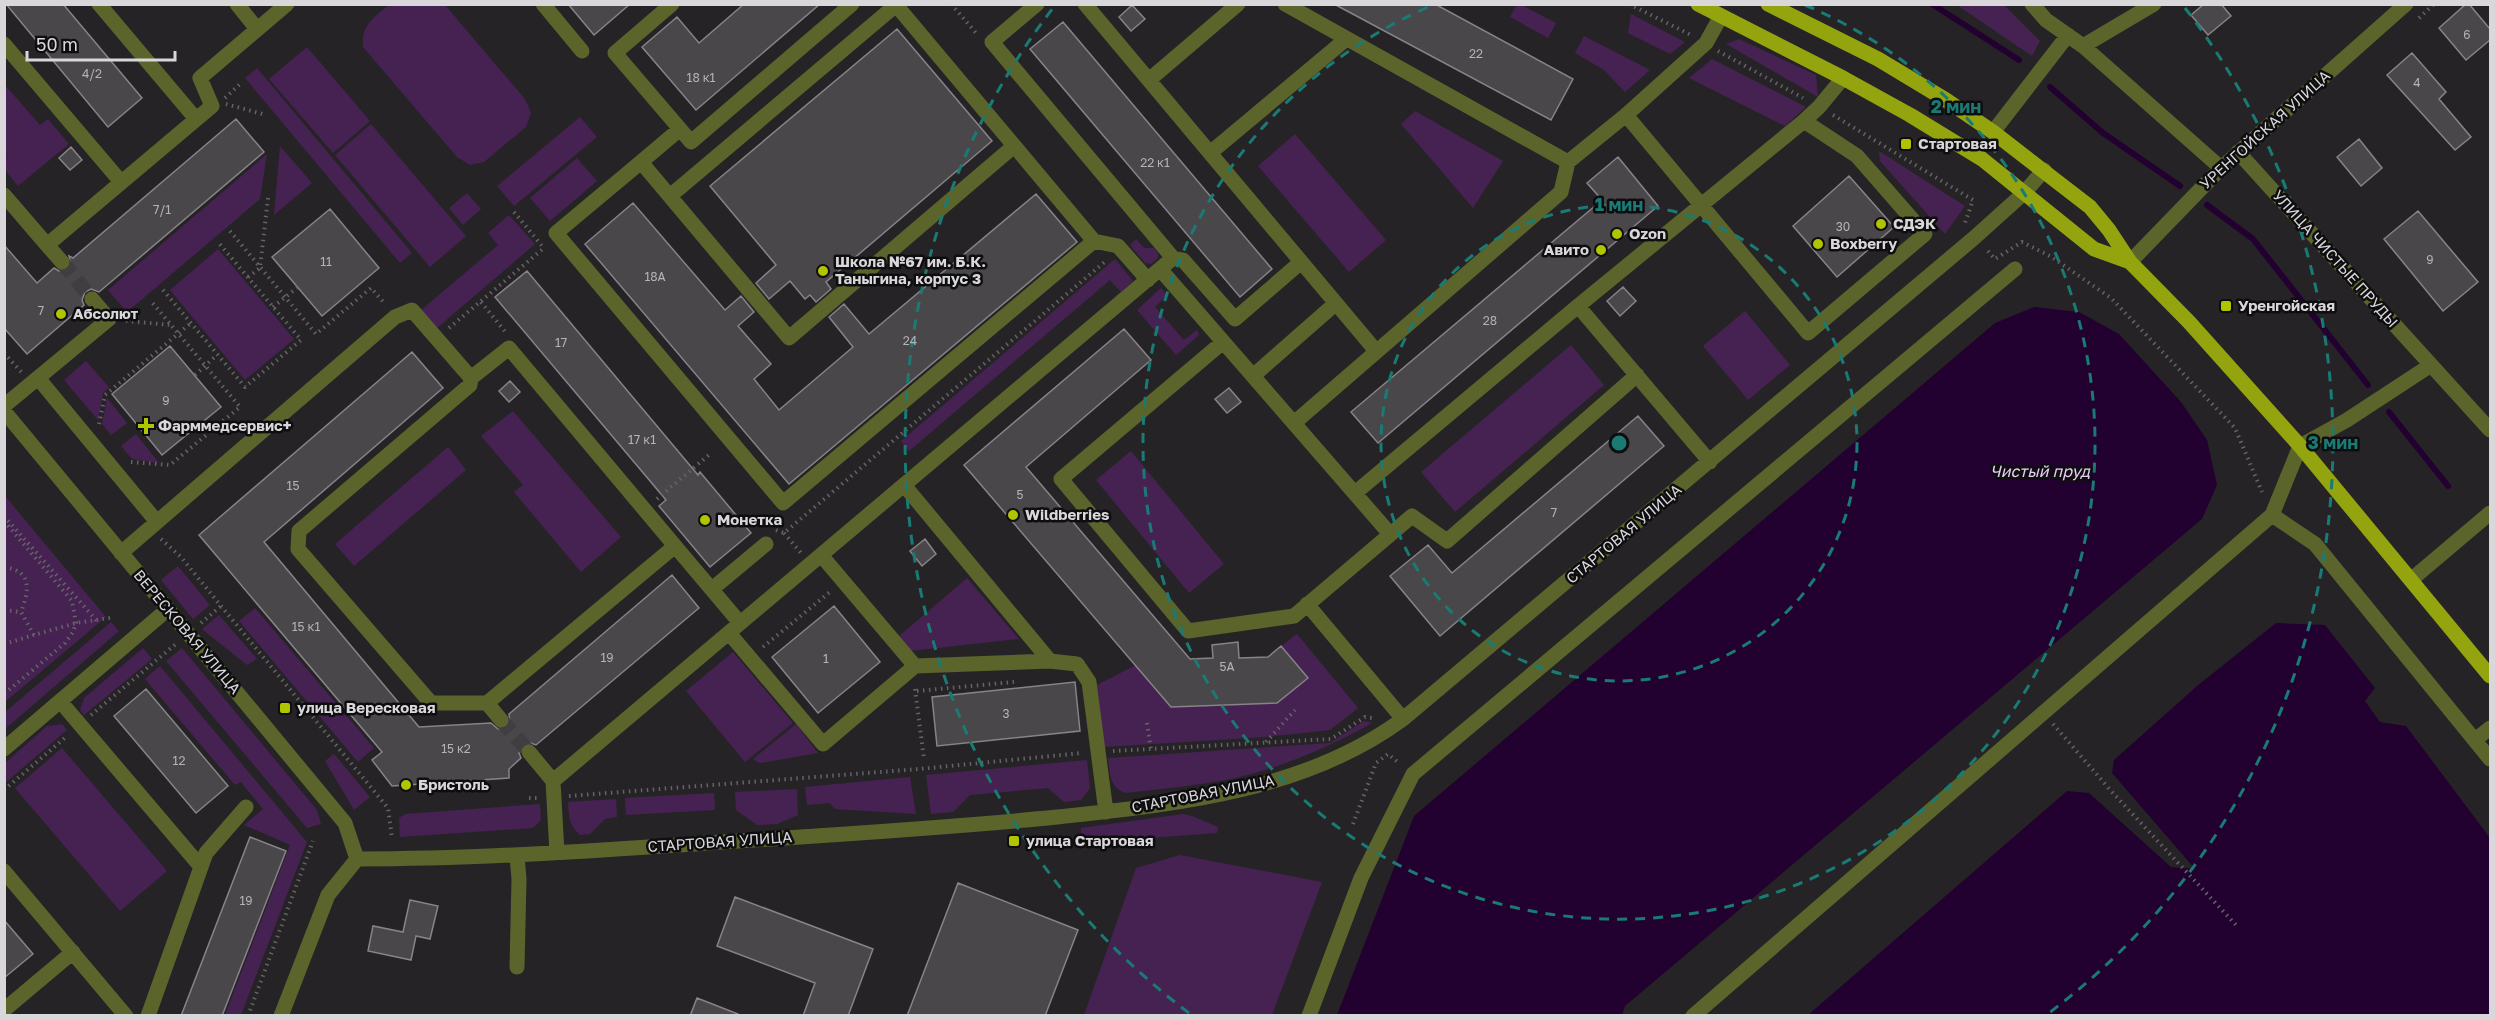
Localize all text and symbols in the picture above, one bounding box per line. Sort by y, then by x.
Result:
scale bar [27,24,176,62]
house number: 6 [2463,27,2471,42]
text: 50 m [36,33,78,55]
house number: 22 [1469,46,1483,61]
house number: 4/2 [82,66,102,81]
street label: УРЕНГОЙСКАЯ УЛИЦА [2195,66,2333,193]
house number: 18 к1 [687,70,716,85]
house number: 4 [2413,75,2421,90]
text: 2 мин [1931,95,1981,117]
place label: Стартовая [1918,134,1997,152]
marker: Стартовая [1899,137,1913,151]
house number: 22 к1 [1140,155,1170,170]
street label: УЛИЦА ЧИСТЫЕ ПРУДЫ [2269,186,2402,331]
text: 1 мин [1595,193,1643,215]
house number: 7/1 [153,202,171,217]
place label: СДЭК [1893,214,1936,232]
marker: СДЭК [1874,217,1888,231]
house number: 30 [1836,219,1850,234]
place label: Ozon [1629,224,1666,242]
marker: Ozon [1610,227,1624,241]
place label: Boxberry [1830,234,1897,252]
marker: Boxberry [1811,237,1825,251]
place label: Авито [1544,240,1589,258]
marker: Авито [1594,243,1608,257]
place label: Школа №67 им. Б.К. Таныгина, корпус 3 [835,252,986,287]
house number: 9 [2426,252,2434,267]
house number: 11 [320,254,332,269]
marker: Школа №67 им. Б.К. Таныгина, корпус 3 [816,264,830,278]
house number: 18А [644,269,666,284]
place label: Уренгойская [2238,296,2335,314]
marker: Уренгойская [2219,299,2233,313]
house number: 7 [38,303,44,318]
place label: Абсолют [73,304,139,322]
marker: Абсолют [54,307,68,321]
house number: 28 [1483,313,1497,328]
house number: 24 [903,333,917,348]
house number: 17 [555,335,567,350]
house number: 9 [162,393,170,408]
place label: Фарммедсервис+ [158,416,292,434]
marker: Фарммедсервис+ [139,419,153,433]
text: 3 мин [2308,431,2358,453]
house number: 17 к1 [628,432,656,447]
centre of rings [1609,433,1629,453]
water label: Чистый пруд [1990,461,2091,481]
house number: 15 [287,478,299,493]
street label: СТАРТОВАЯ УЛИЦА [1562,480,1685,587]
house number: 5 [1017,487,1024,502]
place label: Wildberries [1025,505,1109,523]
house number: 7 [1551,505,1557,520]
marker: Wildberries [1006,508,1020,522]
place label: Монетка [717,510,783,528]
marker: Монетка [698,513,712,527]
street label: ВЕРЕСКОВАЯ УЛИЦА [131,566,245,697]
house number: 15 к1 [292,619,320,634]
house number: 19 [600,650,614,665]
house number: 1 [823,651,829,666]
house number: 5А [1219,659,1235,674]
place label: улица Вересковая [297,698,436,716]
marker: улица Вересковая [278,701,292,715]
house number: 3 [1002,706,1010,721]
house number: 15 к2 [441,741,471,756]
house number: 12 [173,753,185,768]
street label: СТАРТОВАЯ УЛИЦА [1130,770,1276,816]
place label: Бристоль [418,775,489,793]
marker: Бристоль [399,778,413,792]
street label: СТАРТОВАЯ УЛИЦА [647,827,793,855]
place label: улица Стартовая [1026,831,1154,849]
marker: улица Стартовая [1007,834,1021,848]
house number: 19 [239,893,253,908]

